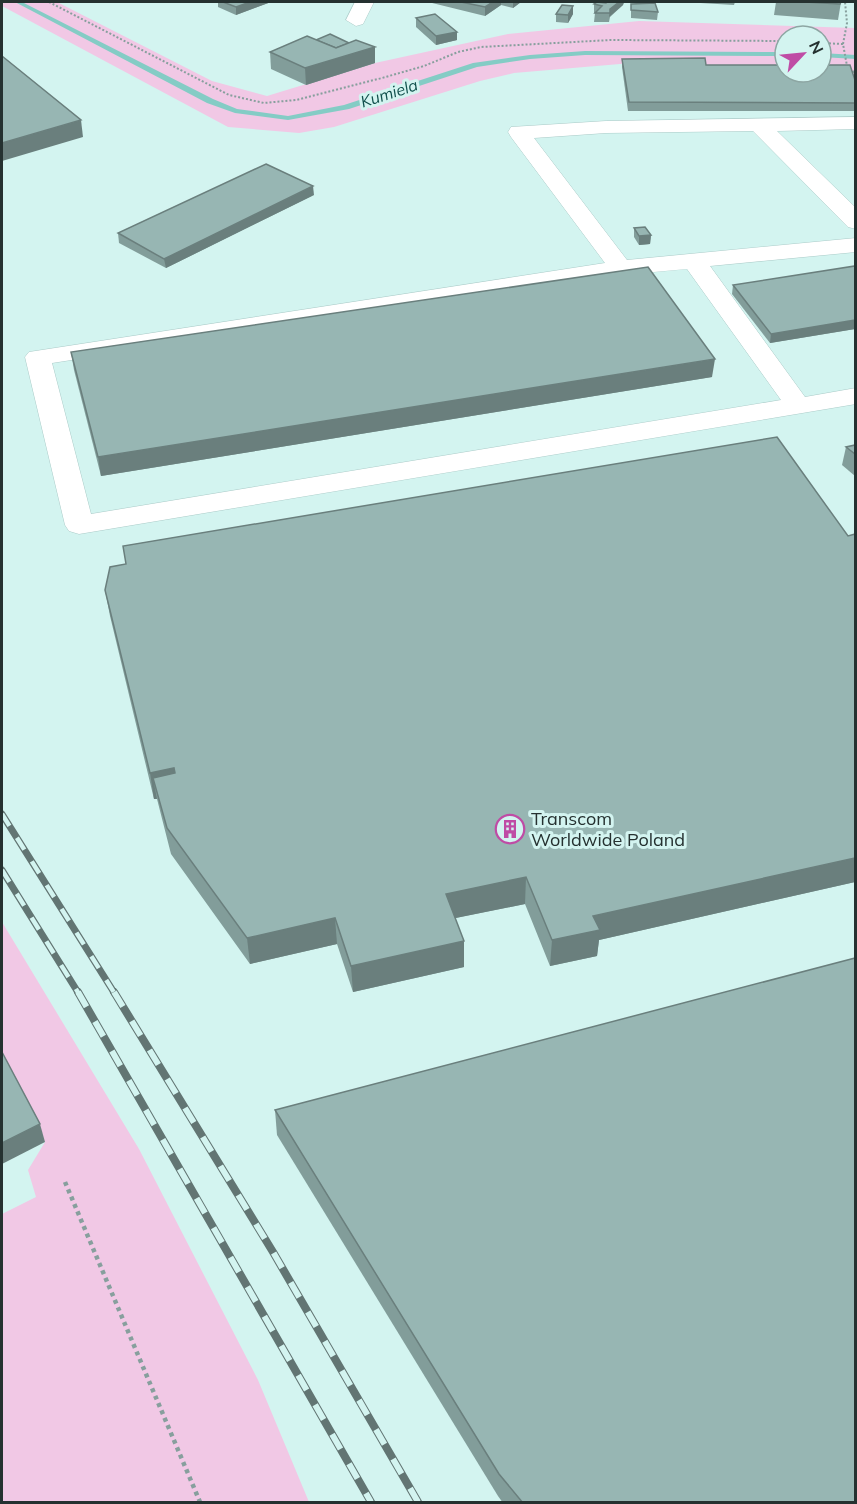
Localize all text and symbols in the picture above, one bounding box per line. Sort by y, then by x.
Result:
north arrow [773,24,833,84]
text: N [805,38,828,57]
water label: Kumiela [358,74,421,112]
place label: Transcom Worldwide Poland [531,807,685,851]
building icon: Transcom Worldwide Poland [494,813,526,845]

